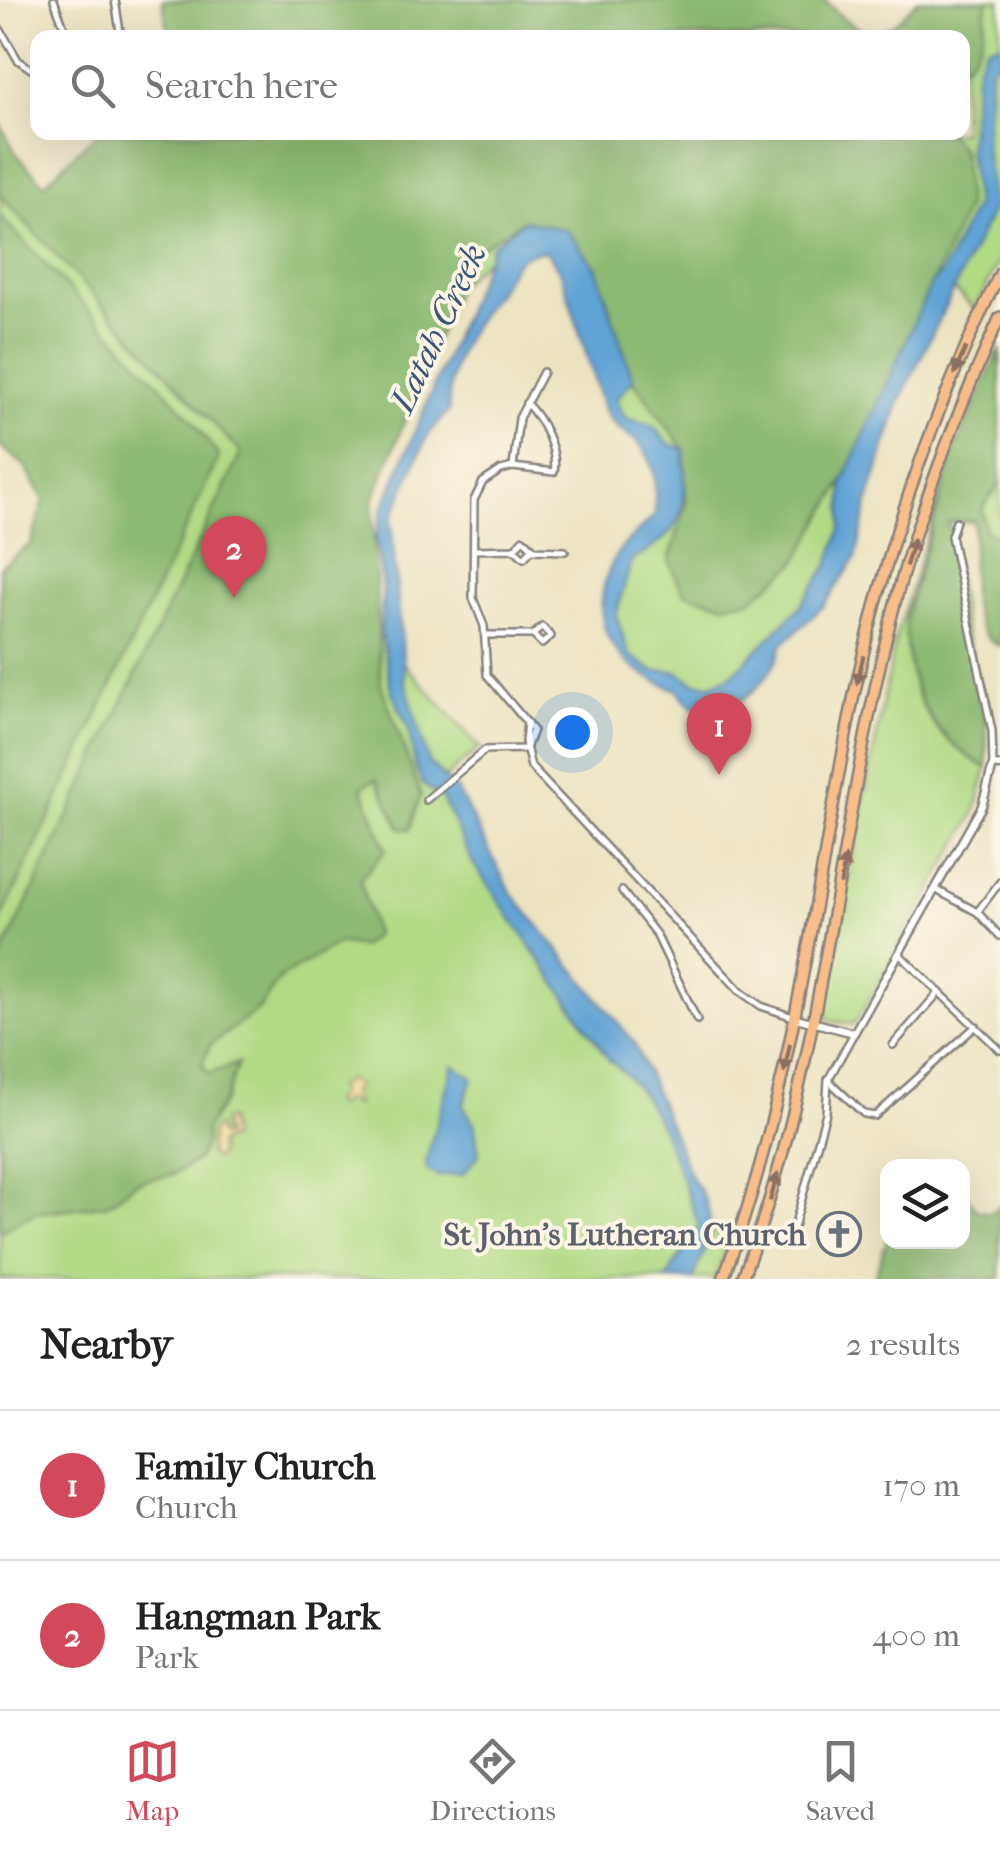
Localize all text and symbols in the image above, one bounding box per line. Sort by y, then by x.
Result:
search box [30,30,970,140]
icon: search [65,58,120,113]
text: Search here [145,63,338,108]
water label: Latah Creek [380,237,495,421]
one-way arrow [951,346,967,376]
pin: 2 [202,516,266,598]
one-way arrow [903,536,918,567]
one-way arrow [852,655,867,686]
pin: 1 [686,692,752,775]
your location [547,707,598,758]
one-way arrow [836,853,851,885]
one-way arrow [779,1043,795,1074]
map controls [880,1159,970,1249]
button: layers [880,1159,970,1249]
one-way arrow [767,1171,782,1202]
church icon: St John's Lutheran Church [816,1211,862,1257]
place label: St John's Lutheran Church [443,1216,807,1253]
text: Nearby [40,1320,172,1369]
text: 2 results [846,1326,960,1363]
text: Family Church [135,1444,376,1489]
text: 1 [67,1467,78,1504]
text: 170 m [882,1467,960,1504]
text: Church [135,1489,238,1526]
text: Hangman Park [135,1594,380,1639]
text: 2 [64,1617,81,1654]
text: 400 m [872,1617,960,1654]
text: Park [135,1639,199,1676]
tab: Map [125,1734,180,1827]
tab: Directions [430,1734,556,1827]
tab: Saved [806,1734,875,1827]

